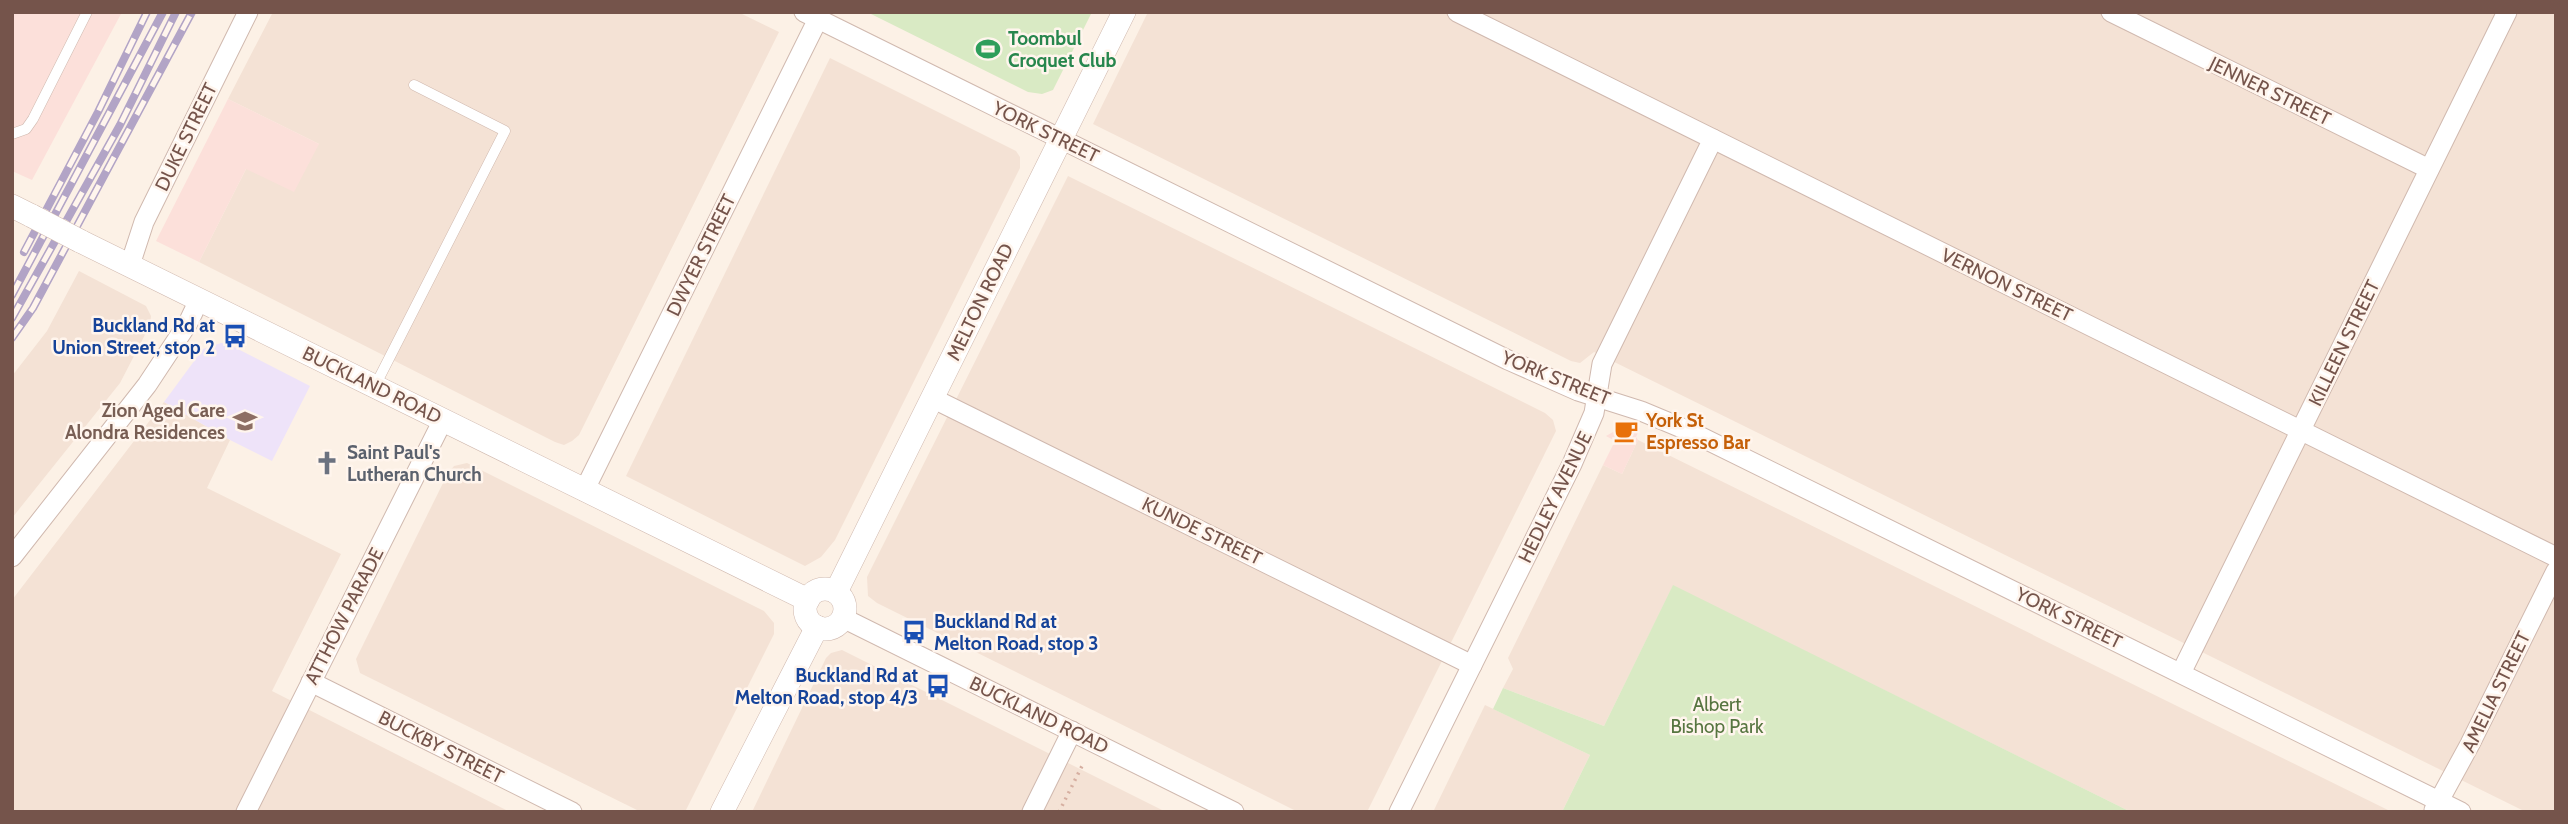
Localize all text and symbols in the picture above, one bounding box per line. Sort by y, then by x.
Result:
place label: Toombul Croquet Club [1008,27,1116,72]
sports icon: Toombul Croquet Club [974,35,1002,63]
street label: JENNER STREET [2205,51,2334,130]
street label: DUKE STREET [150,79,222,195]
street label: YORK STREET [988,96,1103,168]
street label: DWYER STREET [662,190,740,320]
street label: MELTON ROAD [942,240,1018,364]
street label: VERNON STREET [1938,243,2076,327]
street label: KILLEEN STREET [2304,276,2384,410]
place label: Buckland Rd at Union Street, stop 2 [52,314,215,359]
bus stop icon: Buckland Rd at Union Street, stop 2 [221,322,249,350]
street label: BUCKLAND ROAD [299,341,445,429]
street label: YORK STREET [1497,345,1614,410]
place label: Zion Aged Care Alondra Residences [65,399,225,444]
school or university icon: Zion Aged Care Alondra Residences [231,407,259,435]
place label: York St Espresso Bar [1645,409,1751,454]
cafe icon: York St Espresso Bar [1612,417,1640,445]
street label: HEDLEY AVENUE [1513,428,1597,566]
place label: Saint Paul's Lutheran Church [347,441,482,486]
church icon: Saint Paul's Lutheran Church [313,449,341,477]
street label: KUNDE STREET [1138,492,1266,570]
street label: ATTHOW PARADE [300,544,388,688]
street label: YORK STREET [2011,582,2126,654]
place label: Buckland Rd at Melton Road, stop 3 [934,610,1099,655]
bus stop icon: Buckland Rd at Melton Road, stop 3 [900,618,928,646]
street label: AMELIA STREET [2457,628,2535,756]
place label: Buckland Rd at Melton Road, stop 4/3 [735,664,918,709]
street label: BUCKLAND ROAD [966,671,1112,759]
bus stop icon: Buckland Rd at Melton Road, stop 4/3 [924,672,952,700]
park label: Albert Bishop Park [1671,693,1764,738]
street label: BUCKBY STREET [375,706,507,788]

